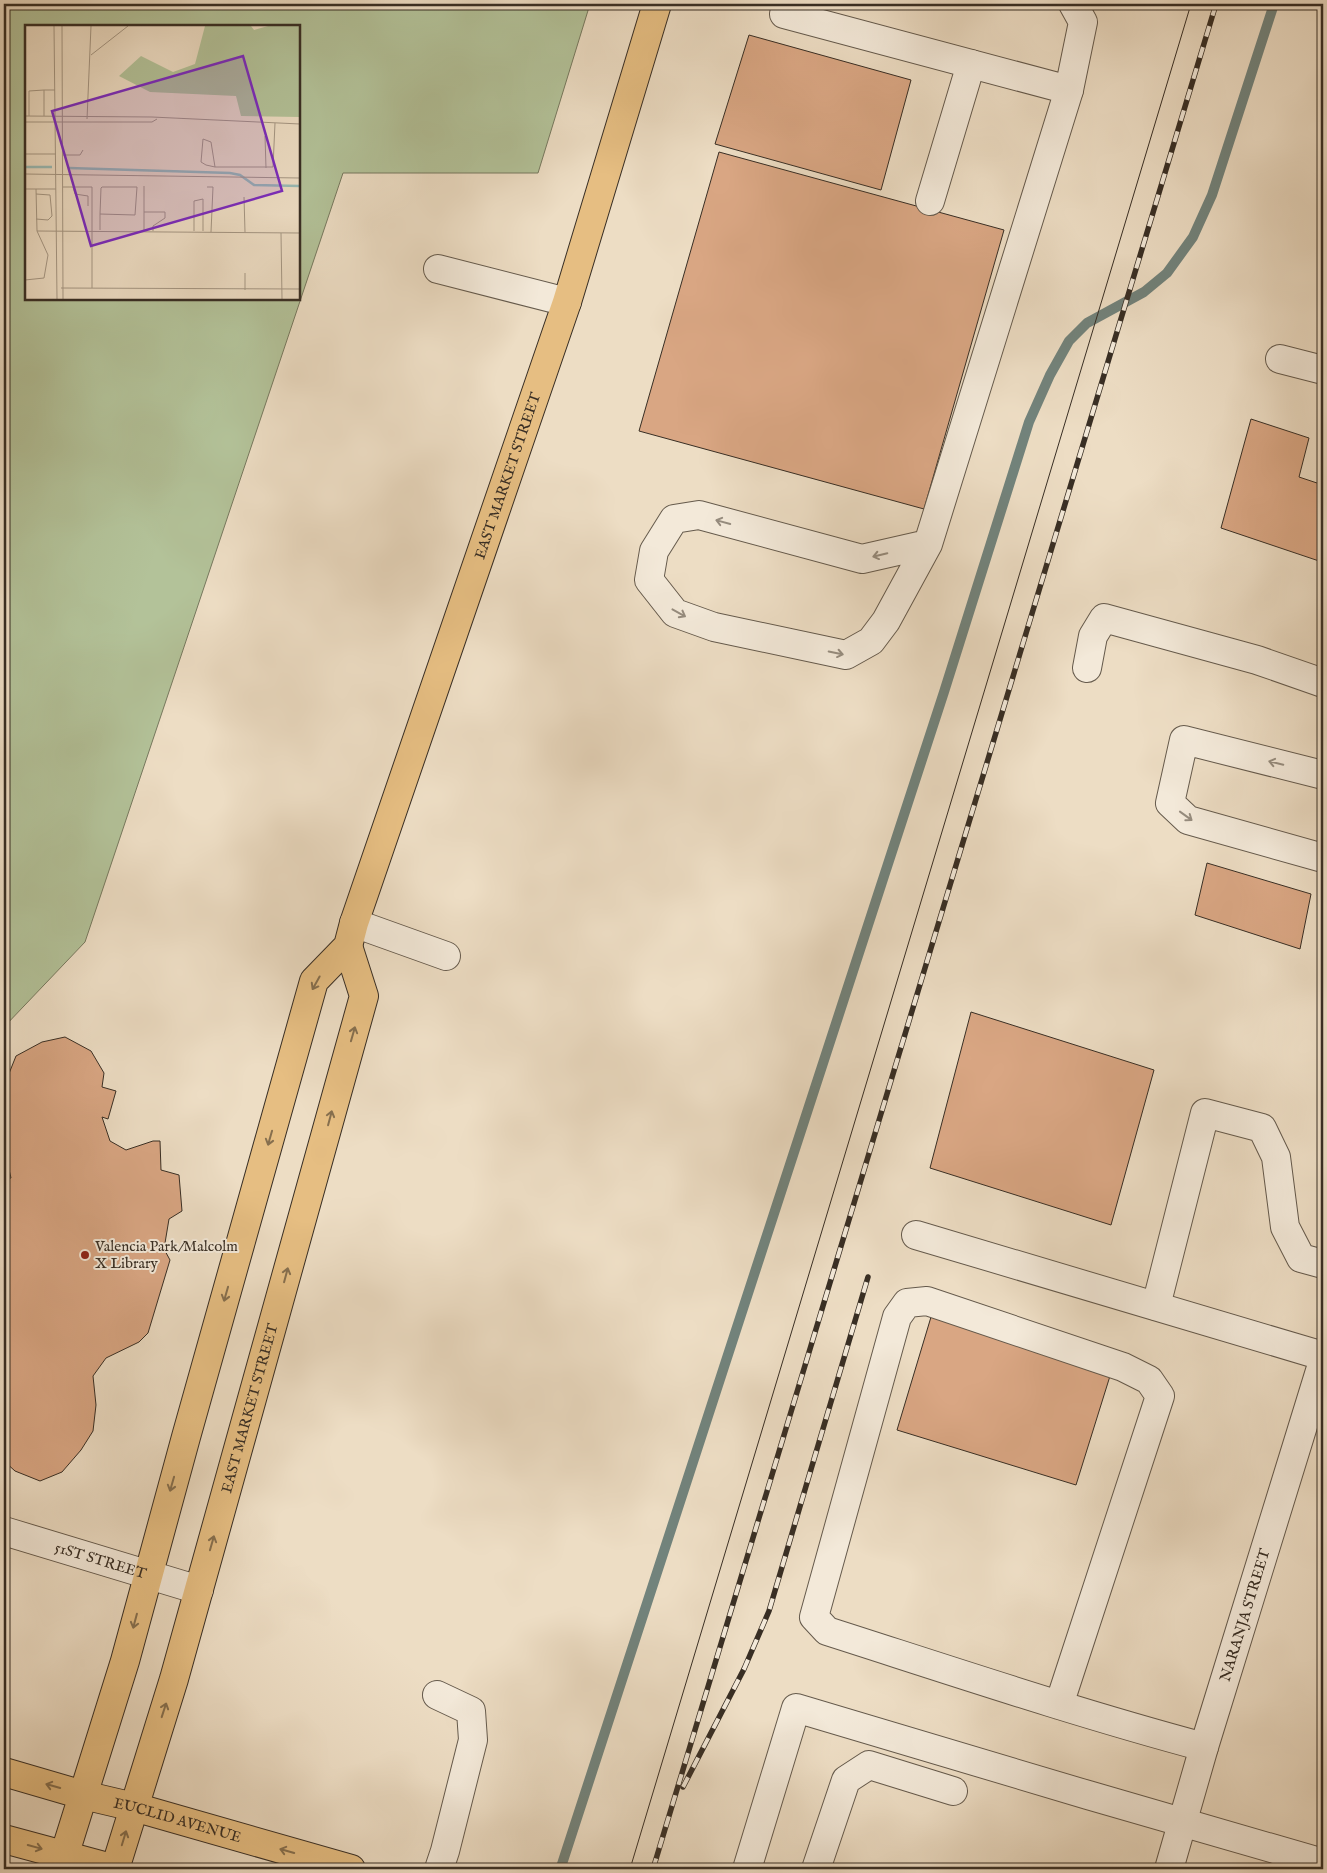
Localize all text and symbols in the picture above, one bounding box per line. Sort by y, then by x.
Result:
inset map [25,25,300,300]
street label: EAST MARKET STREET [470,390,545,562]
one-way arrow [715,517,731,526]
one-way arrow [872,551,888,560]
one-way arrow [672,608,687,618]
one-way arrow [828,649,844,658]
one-way arrow [1268,758,1284,767]
one-way arrow [1179,811,1193,821]
one-way arrow [311,975,321,990]
one-way arrow [349,1026,359,1042]
one-way arrow [325,1111,335,1127]
one-way arrow [265,1130,274,1146]
place label: Valencia Park/Malcolm X Library [94,1237,238,1273]
marker: Valencia Park/Malcolm X Library [79,1249,91,1261]
one-way arrow [282,1267,292,1283]
one-way arrow [220,1286,230,1302]
street label: EAST MARKET STREET [217,1321,282,1495]
one-way arrow [167,1475,177,1491]
one-way arrow [207,1536,217,1552]
street label: 51ST STREET [53,1537,149,1583]
street label: NARANJA STREET [1215,1546,1274,1684]
one-way arrow [130,1613,139,1629]
one-way arrow [160,1703,169,1719]
one-way arrow [45,1781,61,1791]
street label: EUCLID AVENUE [112,1793,244,1847]
one-way arrow [120,1830,130,1846]
one-way arrow [26,1843,42,1852]
one-way arrow [280,1846,296,1855]

